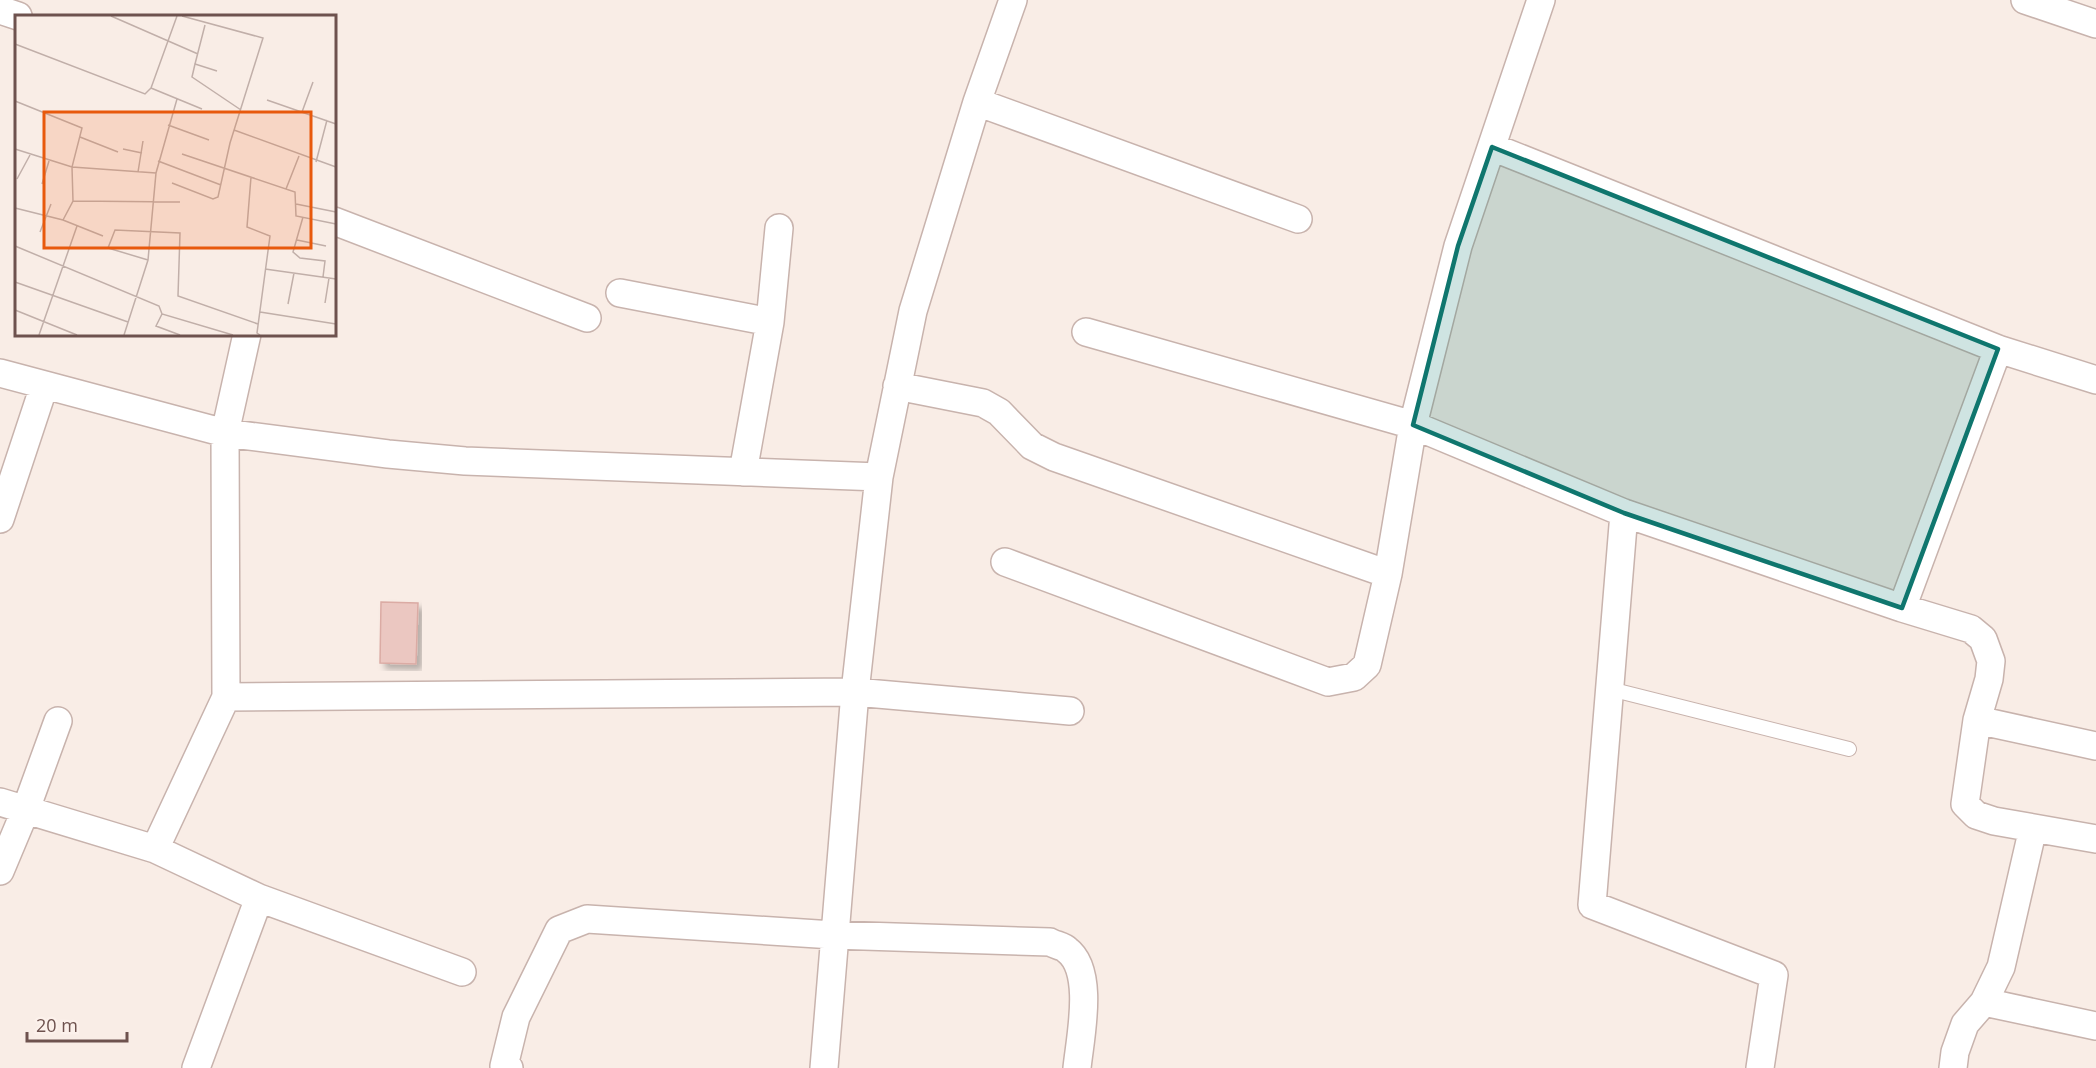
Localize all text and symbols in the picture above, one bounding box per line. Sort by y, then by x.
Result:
inset map [15,15,336,336]
scale bar [27,1005,128,1043]
text: 20 m [36,1013,78,1037]

